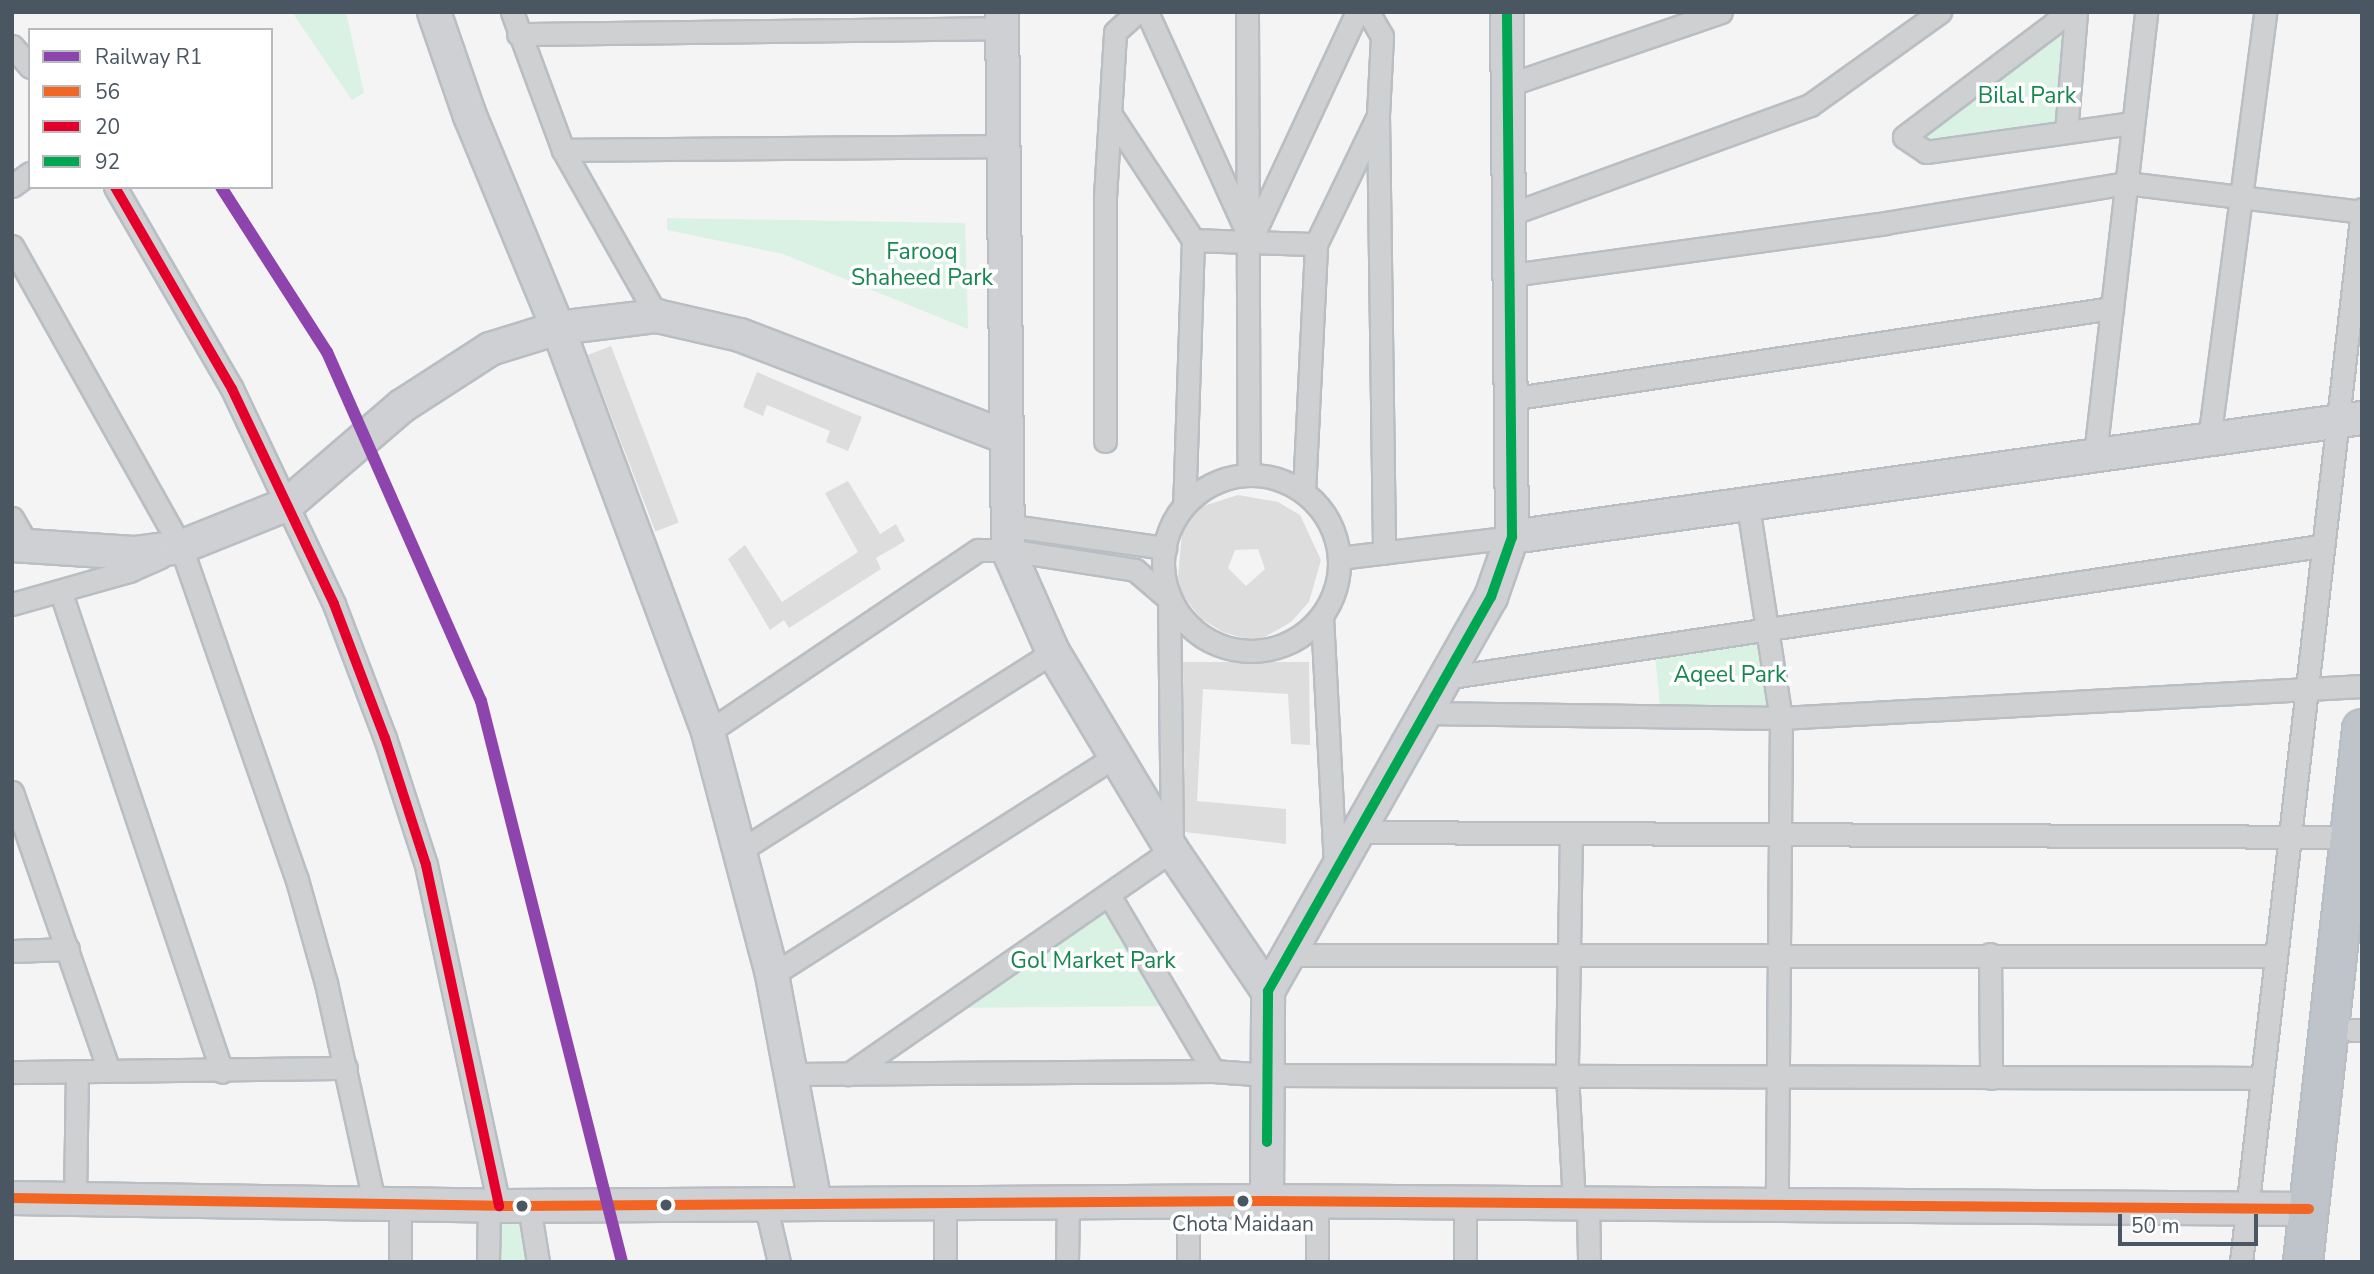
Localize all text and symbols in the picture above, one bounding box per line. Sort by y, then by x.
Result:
legend [28,28,273,189]
text: Railway R1 [95,43,202,71]
text: 56 [95,78,120,106]
park label: Bilal Park [1978,82,2076,110]
text: 20 [95,113,120,141]
text: 92 [95,148,120,176]
park label: Farooq Shaheed Park [851,238,993,292]
park label: Aqeel Park [1673,661,1787,689]
park label: Gol Market Park [1010,947,1176,975]
marker: Chota Maidaan [1236,1194,1250,1208]
unlabelled marker [659,1198,673,1212]
unlabelled marker [515,1199,529,1213]
scale bar [2122,1200,2262,1244]
place label: Chota Maidaan [1172,1211,1314,1237]
text: 50 m [2131,1212,2180,1240]

